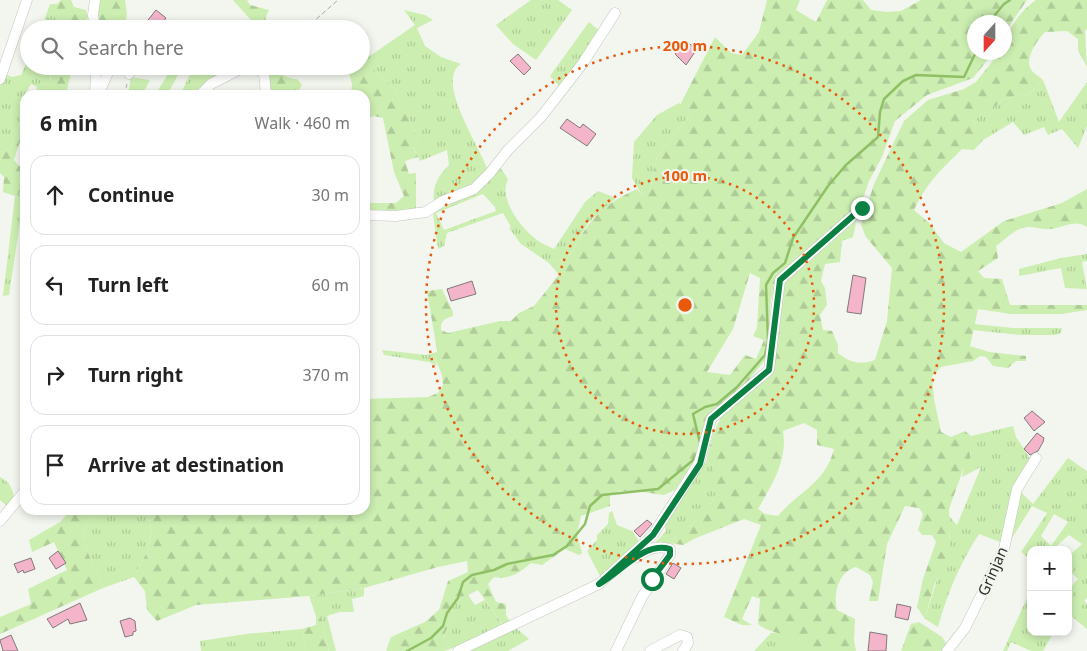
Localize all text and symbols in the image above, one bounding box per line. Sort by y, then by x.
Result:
north arrow [967,15,1012,60]
search box [20,20,370,75]
icon: search [38,34,66,62]
text: Search here [78,35,184,61]
text: 200 m [663,35,707,55]
text: 6 min [40,109,98,137]
text: Walk · 460 m [255,112,350,134]
text: 100 m [663,165,707,185]
icon: ahead [41,181,69,209]
text: Continue [88,182,174,208]
text: 30 m [312,184,349,206]
route end [851,197,874,220]
icon: left [41,271,69,299]
text: Turn left [88,272,169,298]
text: 60 m [312,274,349,296]
centre of rings [676,296,694,314]
icon: right [41,361,69,389]
text: Turn right [88,362,183,388]
text: 370 m [302,364,349,386]
icon: arrive [41,451,69,479]
text: Arrive at destination [88,452,284,478]
street label: Grinjan [972,543,1012,599]
map controls [1027,546,1072,636]
button: + [1027,546,1072,591]
route start [641,568,664,591]
button: − [1027,591,1072,636]

